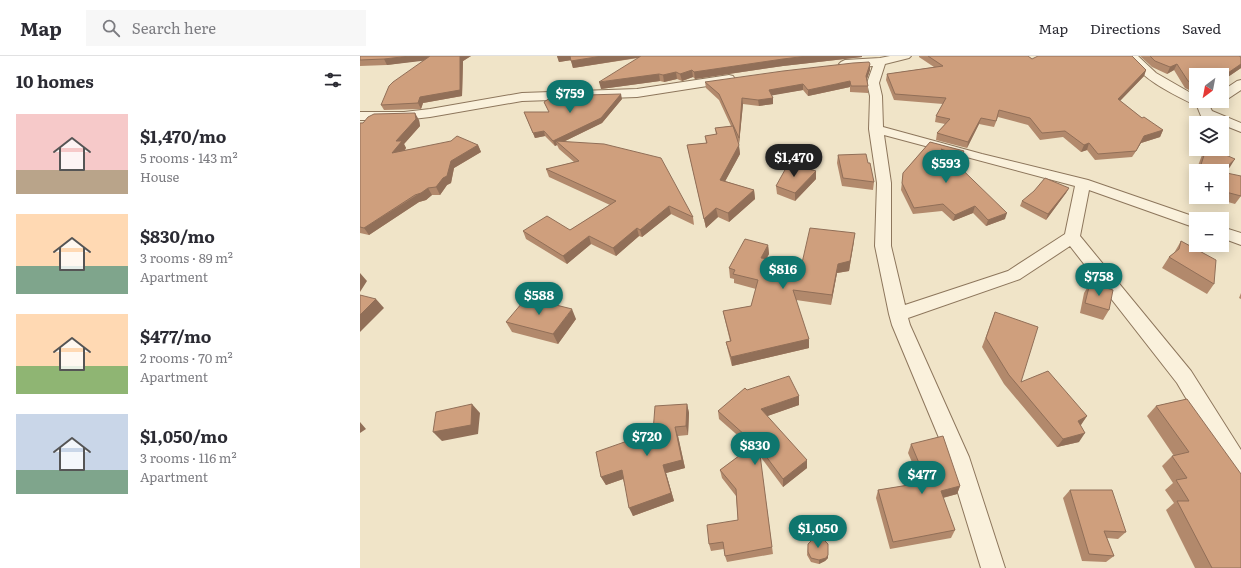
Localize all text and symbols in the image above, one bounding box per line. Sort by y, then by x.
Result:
search box [86,10,366,46]
text: Map [20,14,62,42]
text: Search here [132,16,216,39]
icon: search [100,17,122,39]
text: Map [1038,18,1068,38]
text: Directions [1090,18,1160,38]
text: Saved [1182,18,1221,38]
text: 10 homes [16,68,94,93]
north arrow [1189,68,1229,108]
map controls [1189,68,1229,252]
icon: filters [322,69,344,91]
pin: $759 [546,80,594,114]
text: $759 [556,83,585,102]
button: layers [1189,116,1229,156]
text: $1,470/mo [140,123,226,148]
icon: home [48,130,96,178]
pin: $1,470 [761,144,827,178]
text: $1,470 [774,147,814,166]
text: 5 rooms · 143 m² [140,148,238,167]
pin: $593 [922,150,970,184]
text: $593 [931,153,961,172]
button: + [1189,164,1229,204]
text: House [140,167,179,186]
button: − [1189,212,1229,252]
text: $830/mo [140,223,215,248]
icon: home [48,230,96,278]
text: 3 rooms · 89 m² [140,248,233,267]
pin: $816 [759,256,807,290]
text: $816 [769,259,797,278]
pin: $758 [1075,263,1123,297]
text: $758 [1084,266,1114,285]
text: Apartment [140,267,208,286]
pin: $588 [515,282,563,316]
text: $588 [524,285,554,304]
text: $477/mo [140,323,211,348]
icon: home [48,330,96,378]
text: 2 rooms · 70 m² [140,348,233,367]
text: Apartment [140,367,208,386]
text: $1,050/mo [140,423,228,448]
pin: $720 [623,423,671,457]
text: $720 [632,426,662,445]
icon: home [48,430,96,478]
pin: $830 [731,432,779,466]
text: $830 [740,435,770,454]
text: 3 rooms · 116 m² [140,448,237,467]
pin: $477 [898,461,946,495]
text: $477 [907,464,937,483]
text: Apartment [140,467,208,486]
pin: $1,050 [785,515,851,549]
text: $1,050 [798,518,838,537]

